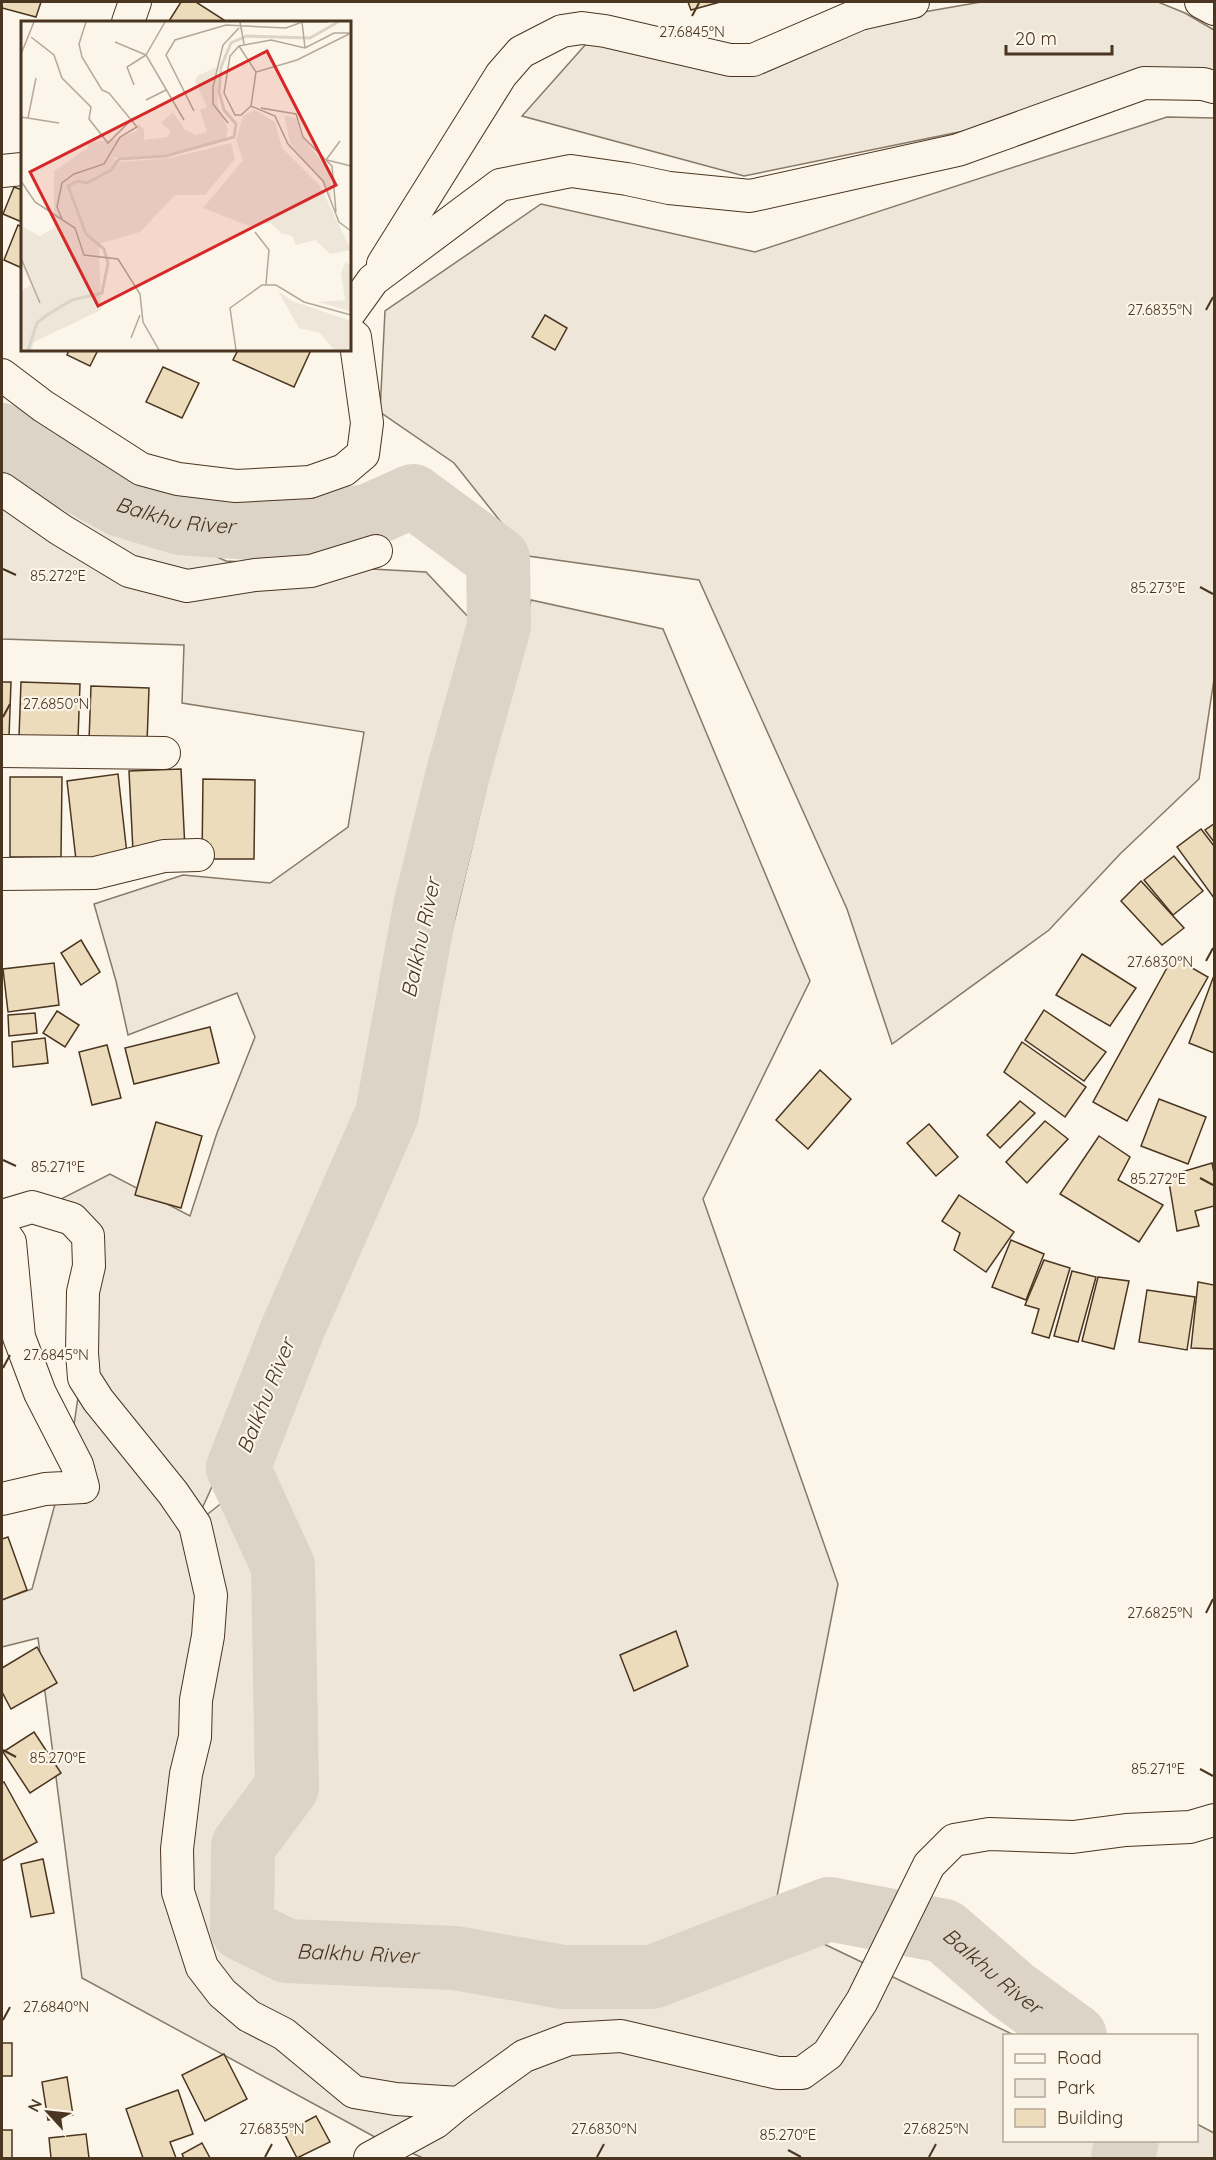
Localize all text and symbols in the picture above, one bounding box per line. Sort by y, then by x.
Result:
scale bar [1006,18,1112,56]
inset map [21,21,351,351]
text: 27.6845°N [659,22,725,41]
text: 20 m [1015,27,1057,50]
text: 27.6835°N [1127,300,1193,319]
water label: Balkhu River [113,490,239,539]
text: 85.272°E [30,566,86,585]
text: 85.273°E [1130,578,1186,597]
text: 27.6850°N [23,694,89,713]
water label: Balkhu River [395,873,446,1000]
text: 27.6830°N [1127,952,1193,971]
text: 85.271°E [31,1157,85,1176]
text: 85.272°E [1130,1169,1186,1188]
water label: Balkhu River [230,1332,301,1457]
text: 27.6845°N [23,1345,89,1364]
text: 27.6825°N [1127,1603,1193,1622]
text: 85.270°E [30,1748,86,1767]
text: 85.271°E [1131,1759,1185,1778]
water label: Balkhu River [938,1922,1050,2021]
water label: Balkhu River [296,1937,421,1969]
text: 27.6840°N [23,1997,89,2016]
legend [1003,2034,1198,2142]
text: Road [1057,2046,1102,2069]
text: Park [1057,2076,1095,2099]
north arrow [18,2082,78,2142]
text: N [23,2095,46,2115]
text: Building [1057,2106,1123,2129]
text: 27.6835°N [239,2119,305,2138]
text: 27.6830°N [571,2119,637,2138]
text: 27.6825°N [903,2119,969,2138]
text: 85.270°E [760,2125,816,2144]

